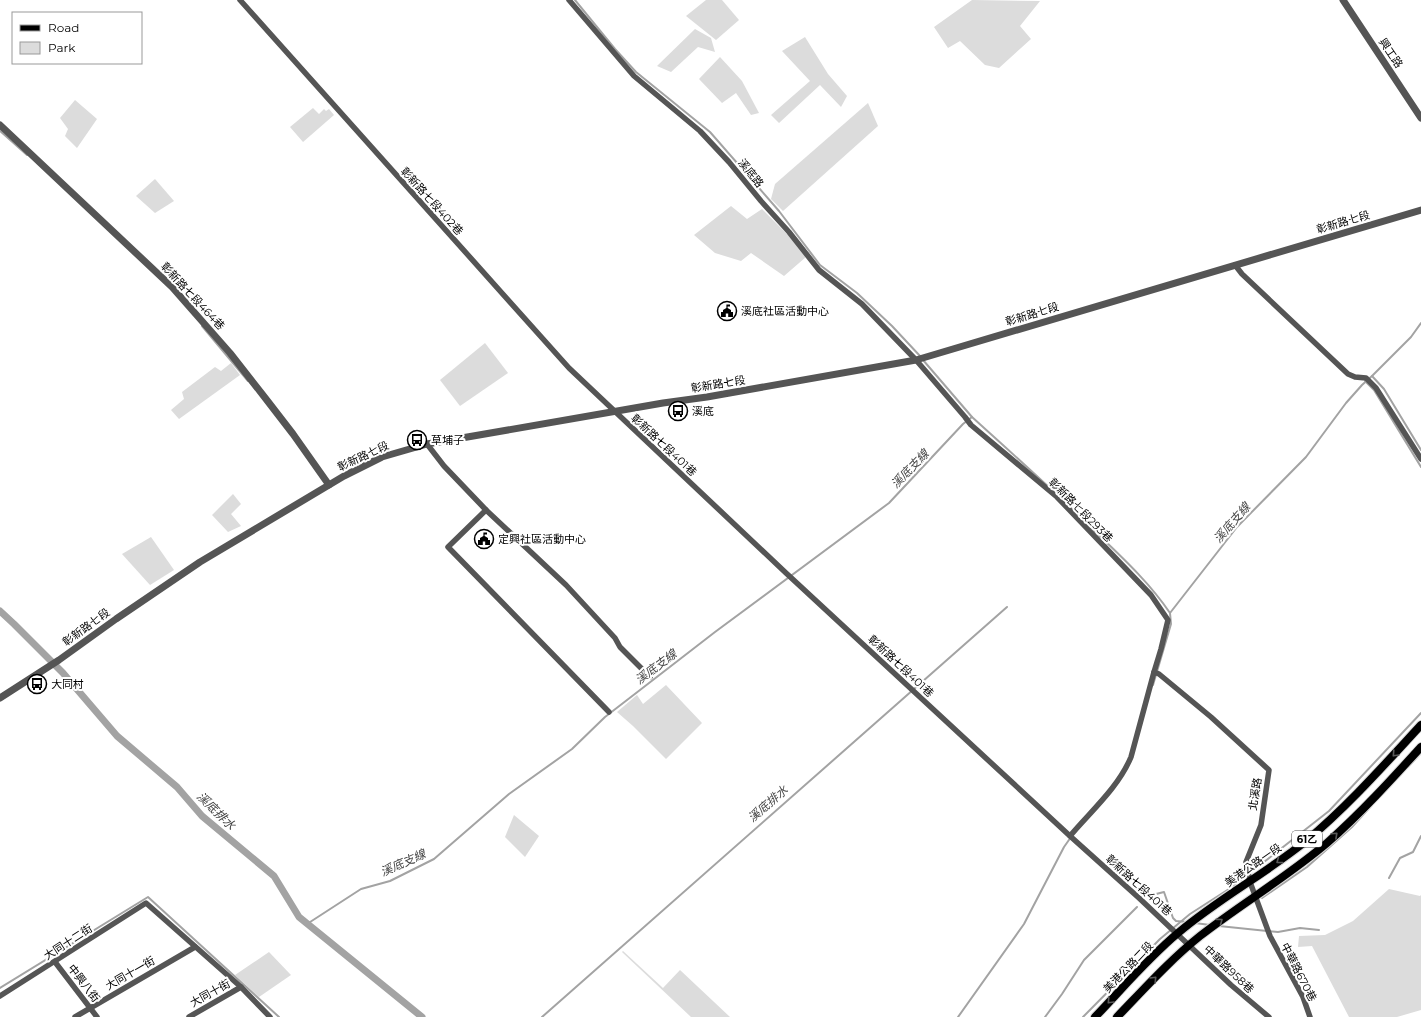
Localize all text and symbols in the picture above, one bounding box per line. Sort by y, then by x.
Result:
legend [12,12,142,64]
text: Road [48,20,79,35]
street label: 興工路 [1376,35,1406,71]
text: Park [48,40,76,55]
street label: 溪底路 [735,156,767,190]
street label: 彰新路七段402巷 [398,164,466,238]
street label: 彰新路七段 [1315,208,1371,236]
street label: 彰新路七段464巷 [158,259,228,333]
street label: 彰新路七段 [1004,299,1060,329]
public building icon: 溪底社區活動中心 [716,300,738,322]
place label: 溪底社區活動中心 [741,304,829,318]
street label: 彰新路七段 [690,373,746,395]
bus stop icon: 溪底 [667,400,689,422]
place label: 溪底 [692,404,714,418]
street label: 彰新路七段401巷 [628,411,700,479]
bus stop icon: 草埔子 [406,429,428,451]
place label: 草埔子 [431,433,464,447]
street label: 彰新路七段 [335,438,391,474]
water label: 溪底支線 [888,445,933,491]
street label: 彰新路七段293巷 [1046,475,1116,545]
water label: 溪底支線 [1210,498,1254,546]
public building icon: 定興社區活動中心 [473,528,495,550]
place label: 定興社區活動中心 [498,532,586,546]
street label: 彰新路七段 [60,605,112,649]
street label: 彰新路七段401巷 [865,632,937,700]
water label: 溪底支線 [632,645,681,687]
bus stop icon: 大同村 [26,673,48,695]
place label: 大同村 [51,677,84,691]
one-way arrow [1392,749,1399,756]
street label: 北溪路 [1246,777,1264,811]
water label: 溪底排水 [745,782,791,825]
water label: 溪底排水 [194,789,240,833]
road number: 61乙 [1292,831,1322,847]
one-way arrow [1330,833,1338,840]
street label: 美港公路一段 [1222,840,1284,890]
water label: 溪底支線 [378,845,430,879]
street label: 彰新路七段401巷 [1103,852,1175,918]
one-way arrow [1277,856,1284,863]
one-way arrow [1215,919,1222,926]
street label: 大同十二街 [41,921,95,963]
street label: 美港公路二段 [1100,938,1156,996]
street label: 中華路670巷 [1278,940,1320,1004]
street label: 中華路958巷 [1201,942,1257,996]
street label: 大同十一街 [103,953,157,993]
street label: 中興八街 [65,961,103,1005]
street label: 大同十街 [187,976,233,1010]
one-way arrow [1149,976,1157,984]
one-way arrow [1107,996,1115,1004]

